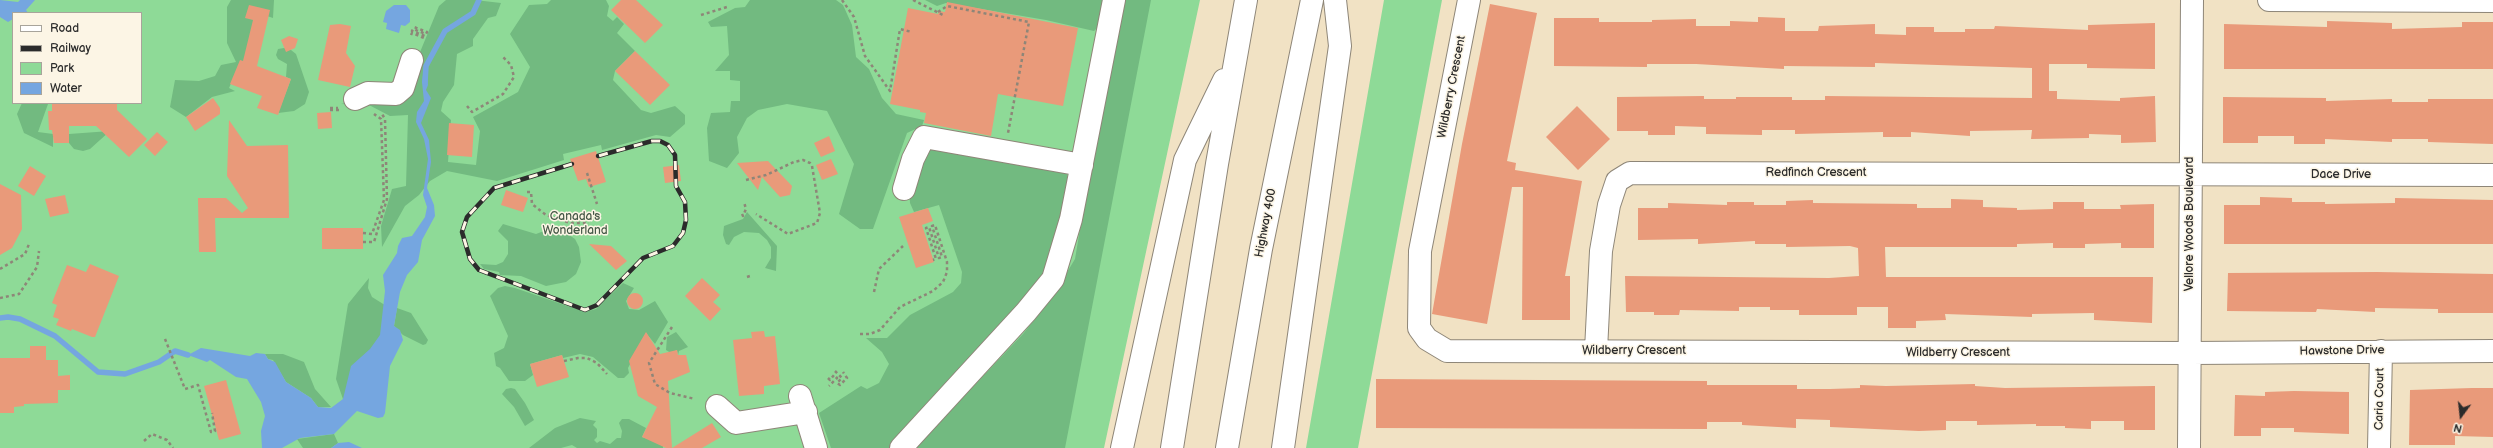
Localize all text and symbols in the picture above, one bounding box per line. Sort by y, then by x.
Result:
legend [12,12,142,104]
text: Road [50,21,79,36]
street label: Wildberry Crescent [1435,35,1469,139]
text: Railway [50,41,91,56]
text: Park [50,61,74,76]
text: Water [50,81,82,96]
street label: Vellore Woods Boulevard [2183,157,2197,291]
street label: Redfinch Crescent [1765,166,1867,180]
street label: Dace Drive [2311,168,2371,182]
street label: Highway 400 [1252,187,1280,259]
park label: Canada's Wonderland [542,210,608,238]
street label: Hawstone Drive [2299,343,2385,359]
street label: Wildberry Crescent [1582,344,1686,358]
street label: Wildberry Crescent [1906,346,2010,360]
street label: Caria Court [2372,368,2388,430]
north arrow [2441,396,2481,436]
text: N [2452,421,2463,435]

